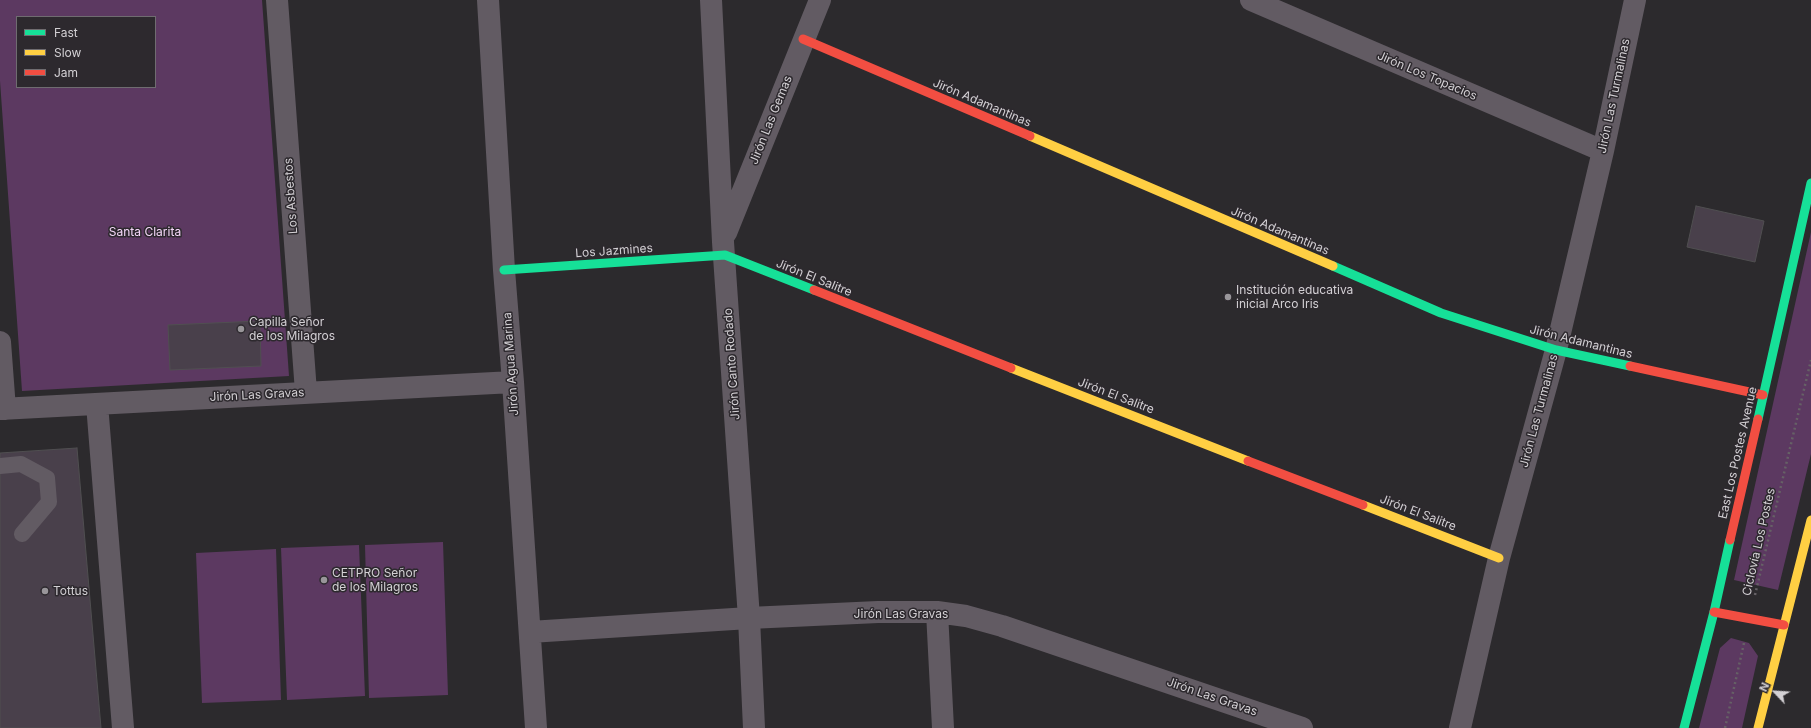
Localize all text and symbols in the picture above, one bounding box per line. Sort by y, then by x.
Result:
legend [16,16,156,88]
text: Fast [54,25,78,40]
street label: Jirón Las Turmalinas [1595,37,1633,155]
text: Slow [54,45,81,60]
street label: Jirón Los Topacios [1375,48,1479,104]
text: Jam [54,65,78,80]
street label: Jirón Las Gemas [747,73,795,167]
street label: Jirón Adamantinas [931,76,1033,130]
street label: Los Asbestos [281,157,301,235]
street label: Jirón Adamantinas [1229,204,1331,258]
park label: Santa Clarita [109,225,181,239]
street label: Los Jazmines [575,241,653,261]
street label: Jirón El Salitre [774,256,854,300]
place label: Institución educativa inicial Arco Iris [1236,283,1353,311]
marker: Institución educativa inicial Arco Iris [1223,292,1233,302]
street label: Jirón Canto Rodado [721,308,743,420]
street label: Jirón Agua Marina [500,312,522,416]
place label: Capilla Señor de los Milagros [249,315,335,343]
street label: Jirón Adamantinas [1528,322,1634,362]
marker: Capilla Señor de los Milagros [236,324,246,334]
street label: Jirón Las Turmalinas [1517,353,1561,469]
street label: Jirón El Salitre [1076,375,1156,417]
street label: Jirón Las Gravas [209,385,305,405]
street label: East Los Postes Avenue [1716,386,1760,520]
street label: Ciclovía Los Postes [1740,487,1778,597]
street label: Jirón El Salitre [1378,492,1458,534]
place label: CETPRO Señor de los Milagros [332,566,418,594]
marker: CETPRO Señor de los Milagros [319,575,329,585]
place label: Tottus [53,584,88,598]
marker: Tottus [40,586,50,596]
street label: Jirón Las Gravas [854,607,948,621]
north arrow [1755,672,1795,712]
street label: Jirón Las Gravas [1165,675,1259,719]
text: N [1756,680,1772,694]

